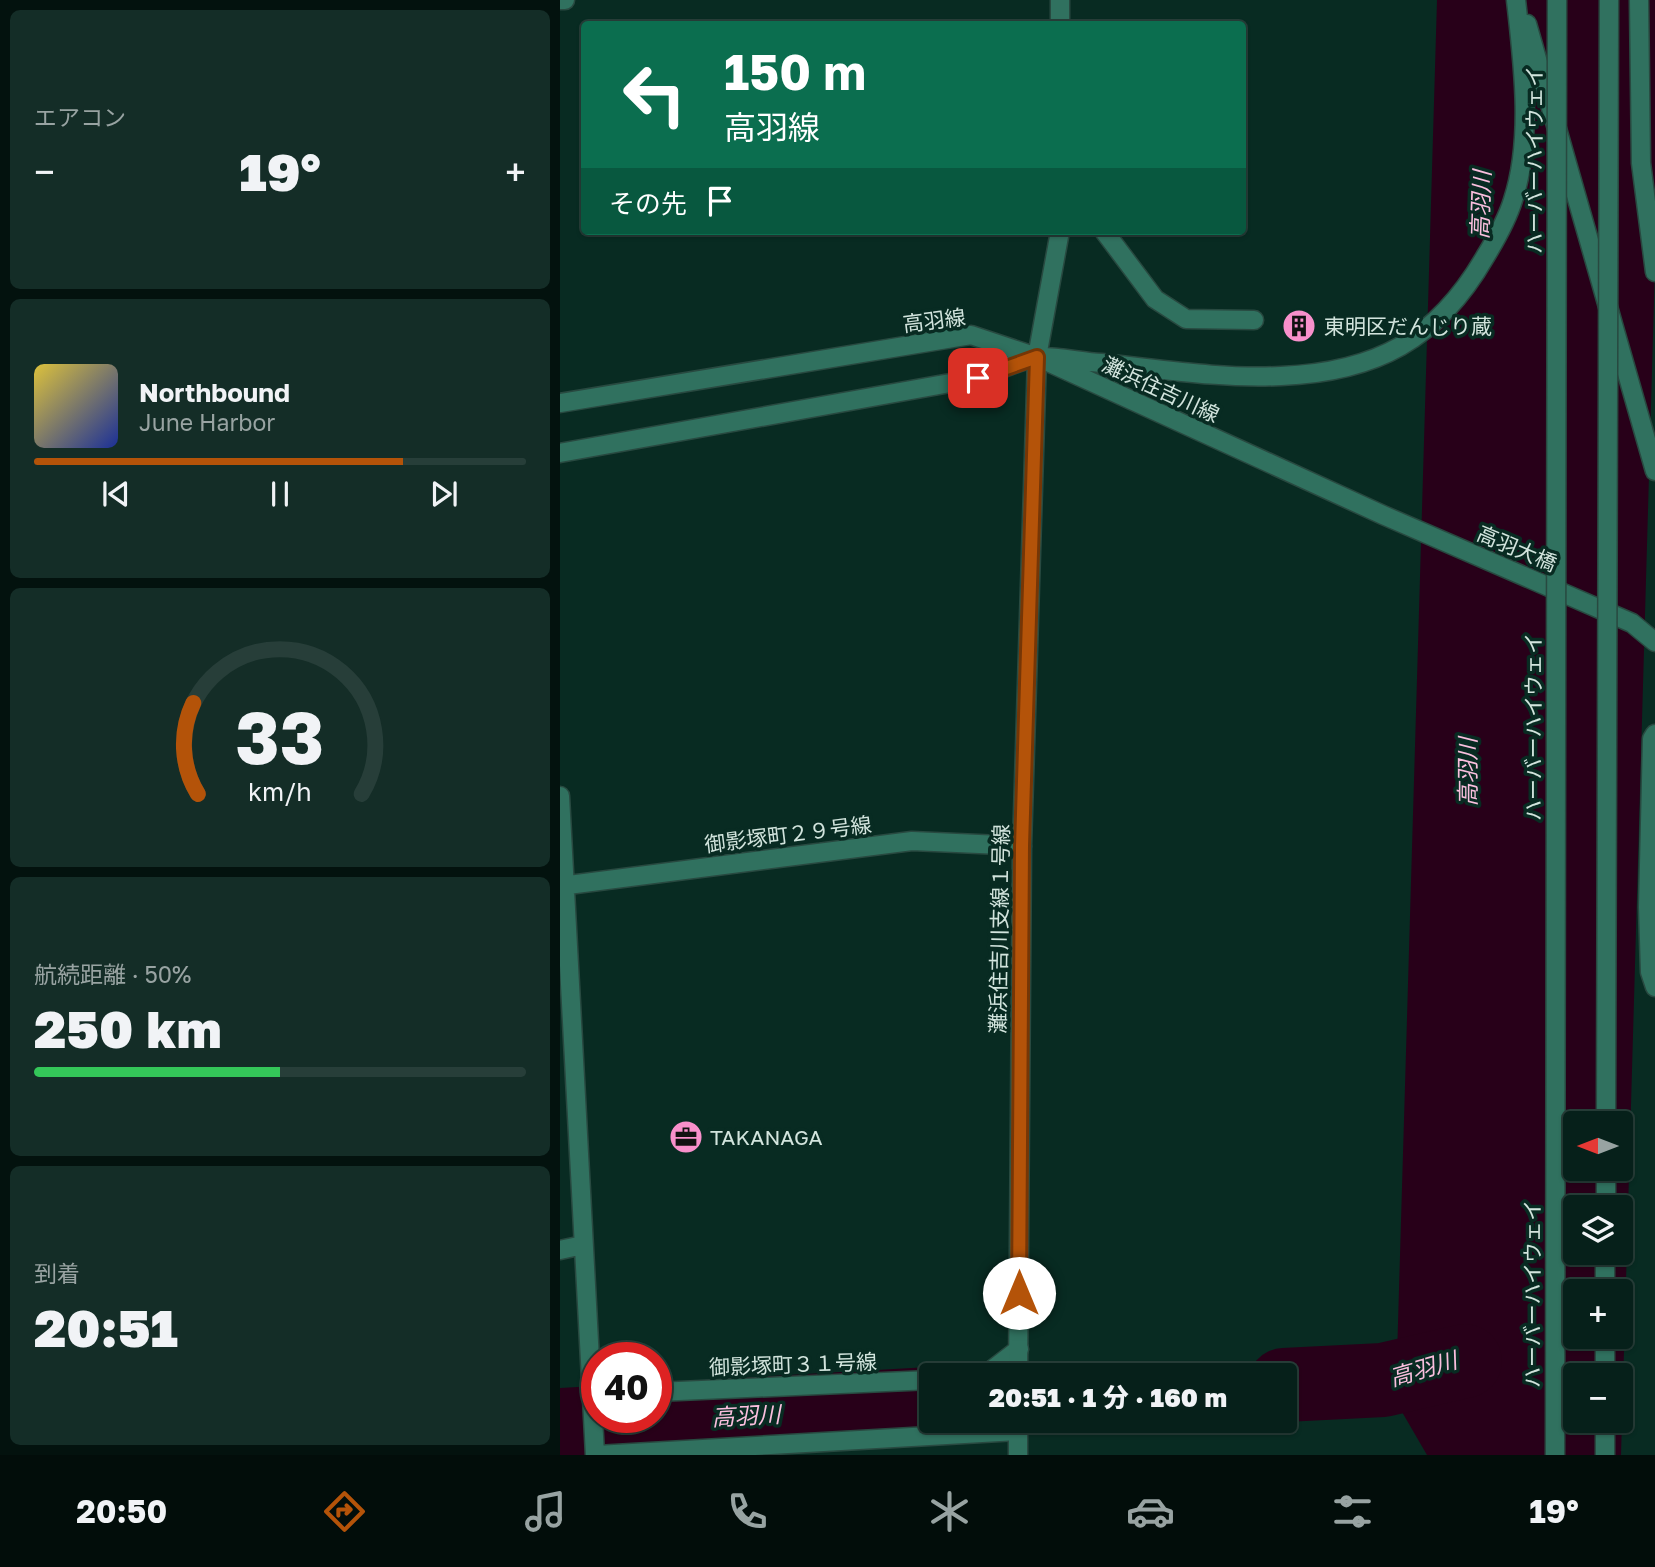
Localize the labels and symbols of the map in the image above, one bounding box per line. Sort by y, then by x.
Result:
street label: ハーバーハイウェイ [1521,66,1547,254]
water label: 高羽川 [1465,167,1495,240]
street label: 高羽線 [901,303,967,337]
building icon: 東明区だんじり蔵 [1280,307,1318,345]
place label: 東明区だんじり蔵 [1324,313,1492,339]
pin [948,348,1008,408]
street label: 灘浜住吉川線 [1098,351,1224,427]
street label: 高羽大橋 [1473,520,1561,576]
street label: ハーバーハイウェイ [1520,633,1546,821]
water label: 高羽川 [1453,735,1481,807]
street label: 御影塚町２９号線 [703,811,873,857]
street label: 灘浜住吉川支線１号線 [984,824,1014,1034]
north arrow [1563,1111,1633,1181]
office icon: TAKANAGA [667,1118,705,1156]
place label: TAKANAGA [710,1124,822,1150]
street label: ハーバーハイウェイ [1519,1200,1545,1388]
position arrow [982,1256,1056,1330]
speed limit sign: 40 [581,1342,672,1433]
water label: 高羽川 [1386,1344,1463,1391]
street label: 御影塚町３１号線 [709,1348,877,1380]
water label: 高羽川 [711,1399,784,1431]

